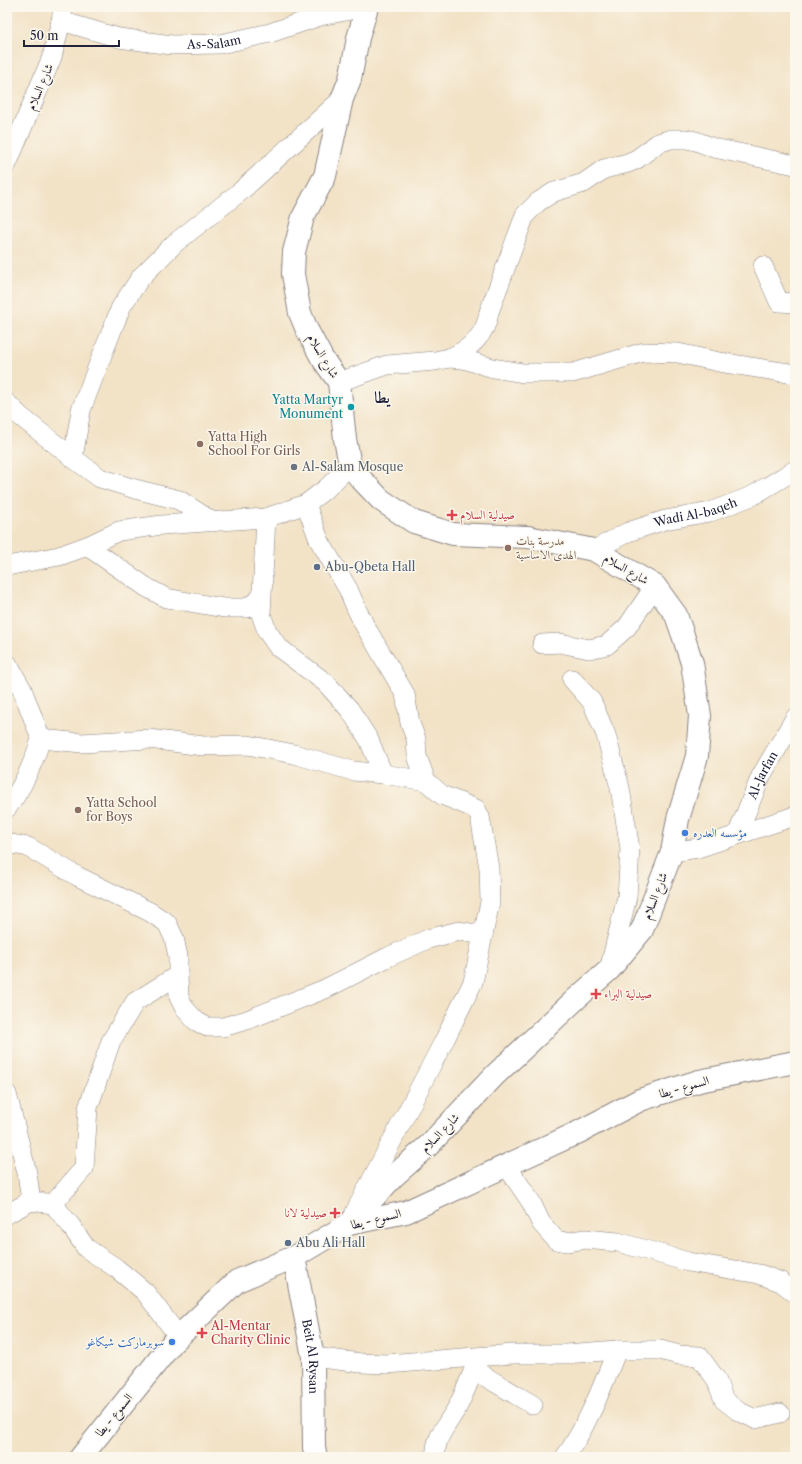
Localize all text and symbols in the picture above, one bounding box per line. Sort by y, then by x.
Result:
scale bar [24,22,119,48]
text: 50 m [30,28,59,43]
street label: As-Salam [186,32,242,52]
street label: شارع السلام [23,61,60,114]
street label: شارع السلام [301,331,343,383]
district label: يطا [374,387,391,408]
place label: Yatta Martyr Monument [271,392,344,421]
marker: Yatta Martyr Monument [346,402,356,412]
place label: Yatta High School For Girls [207,429,300,458]
marker: Yatta High School For Girls [195,439,205,449]
place label: Al-Salam Mosque [301,459,404,474]
marker: Al-Salam Mosque [289,462,299,472]
street label: Wadi Al-baqeh [651,494,740,530]
place label: صيدلية السلام [460,507,515,526]
marker: صيدلية السلام [447,510,457,520]
place label: مدرسة بنات الهدى الاساسية [516,533,577,562]
marker: مدرسة بنات الهدى الاساسية [503,543,513,553]
street label: شارع السلام [599,550,651,591]
place label: Abu-Qbeta Hall [324,559,416,574]
marker: Abu-Qbeta Hall [312,562,322,572]
street label: Al-Jarfan [744,748,781,802]
place label: Yatta School for Boys [85,795,157,824]
marker: Yatta School for Boys [73,805,83,815]
place label: مؤسسه العدره [693,825,747,841]
marker: مؤسسه العدره [680,828,690,838]
street label: شارع السلام [639,870,674,923]
place label: صيدلية البراء [604,986,652,1002]
marker: صيدلية البراء [591,989,601,999]
street label: السموع - يطا [657,1072,712,1105]
street label: شارع السلام [417,1110,465,1158]
place label: صيدلية لانا [285,1205,327,1220]
street label: السموع - يطا [349,1205,404,1236]
marker: صيدلية لانا [330,1208,340,1218]
place label: Abu Ali Hall [295,1235,366,1250]
marker: Abu Ali Hall [283,1238,293,1248]
place label: Al-Mentar Charity Clinic [210,1318,290,1347]
street label: Beit Al Rysan [299,1318,321,1394]
marker: Al-Mentar Charity Clinic [196,1327,208,1339]
place label: سوبرماركت شيكاغو [85,1334,164,1350]
marker: سوبرماركت شيكاغو [167,1337,177,1347]
street label: السموع - يطا [92,1390,139,1442]

